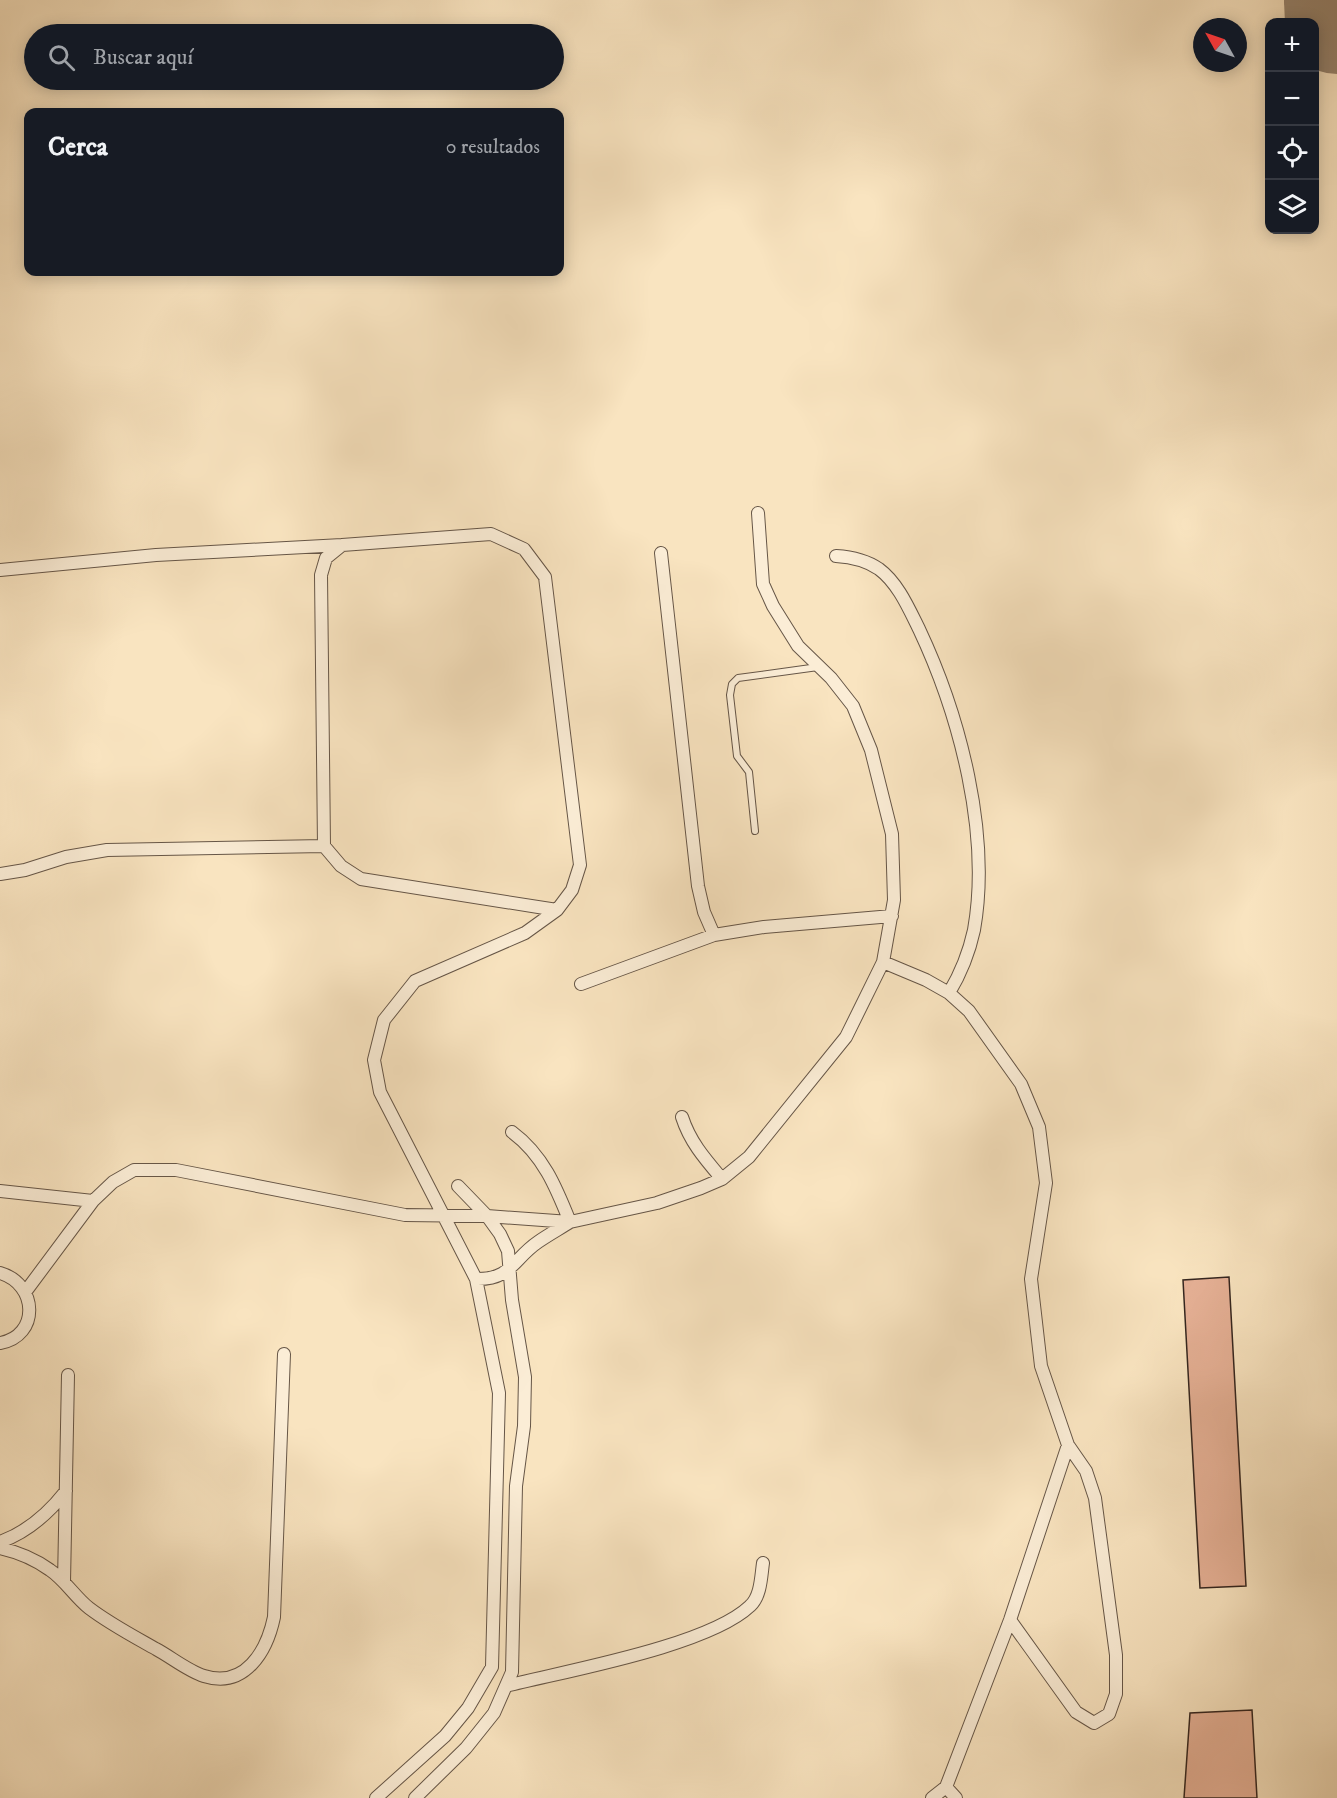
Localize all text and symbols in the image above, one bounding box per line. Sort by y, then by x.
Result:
north arrow [1193,18,1247,72]
map controls [1265,18,1319,234]
button: + [1265,18,1319,72]
search box [24,24,564,90]
icon: search [45,41,78,74]
text: Buscar aquí [93,44,193,71]
button: − [1265,72,1319,126]
button: locate [1265,126,1319,180]
text: Cerca [48,131,108,164]
text: 0 resultados [446,135,540,160]
button: layers [1265,180,1319,234]

